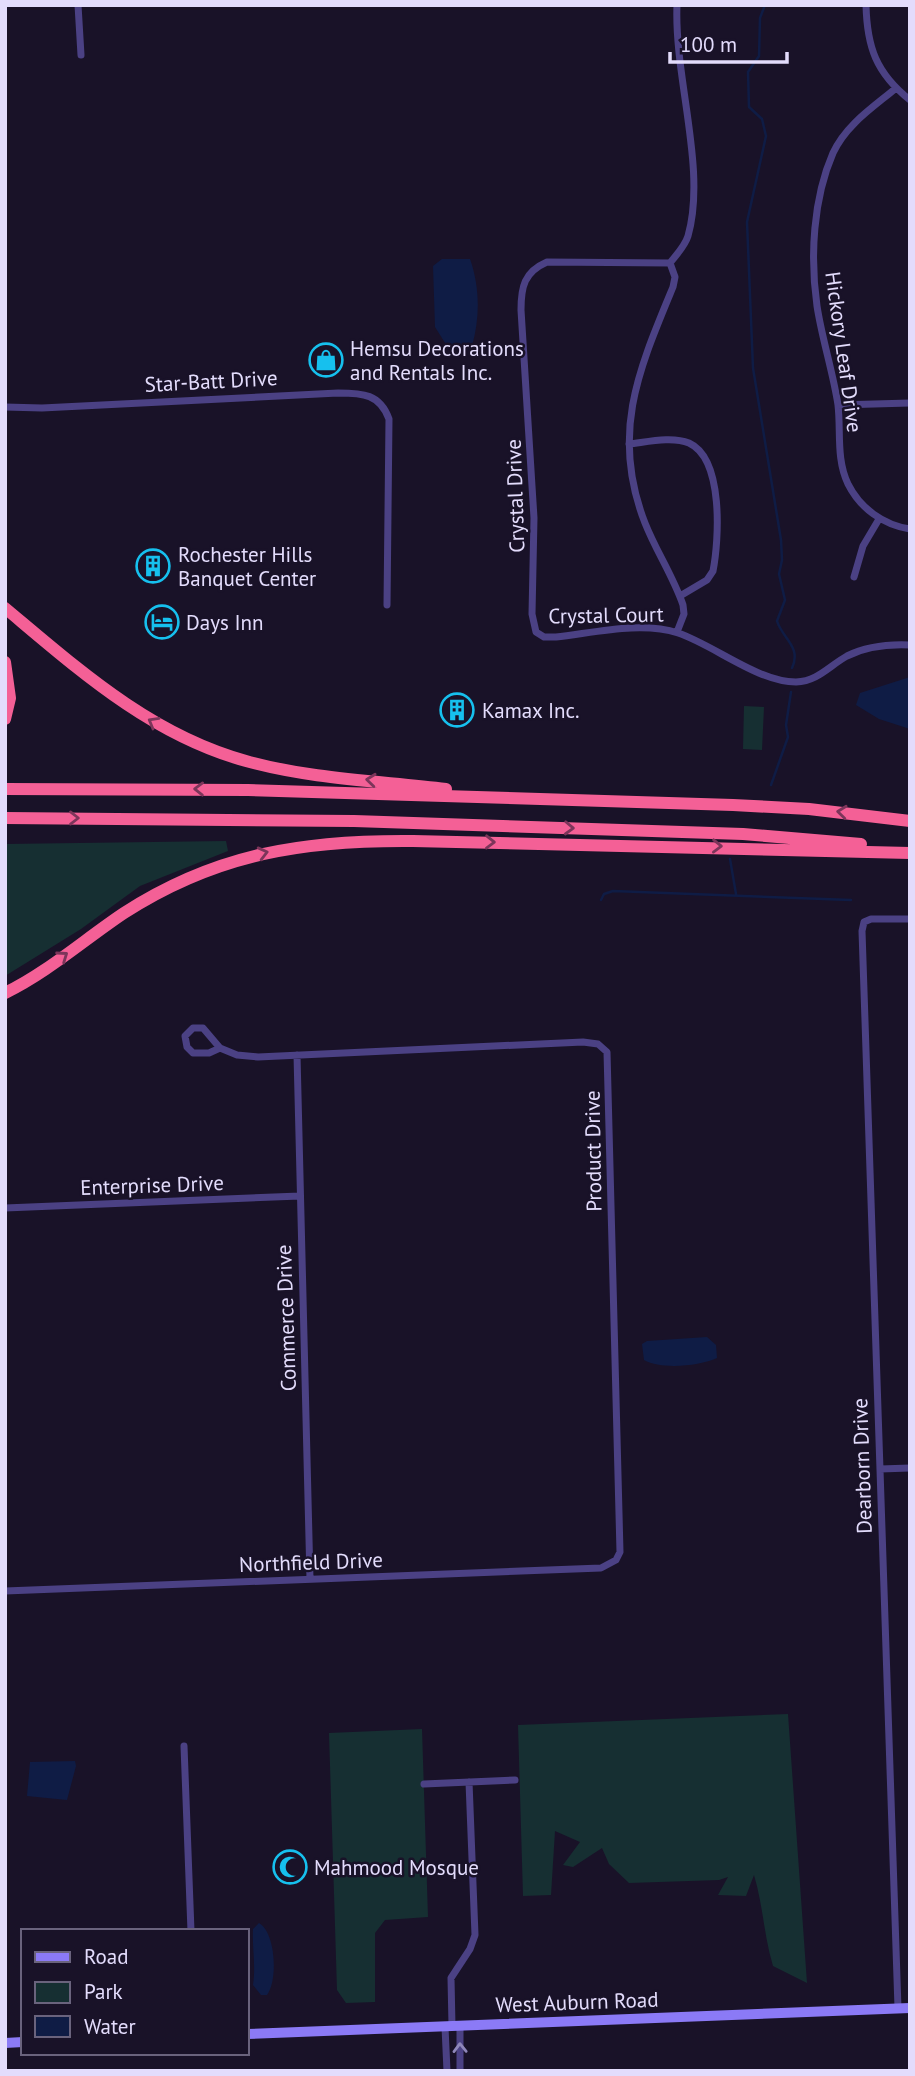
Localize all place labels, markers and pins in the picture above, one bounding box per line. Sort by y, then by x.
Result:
place label: Hemsu Decorations and Rentals Inc. [350,335,524,386]
shop icon: Hemsu Decorations and Rentals Inc. [307,341,345,379]
place label: Rochester Hills Banquet Center [178,541,316,592]
building icon: Rochester Hills Banquet Center [134,547,172,585]
hotel icon: Days Inn [143,603,181,641]
place label: Days Inn [186,609,263,636]
building icon: Kamax Inc. [438,691,476,729]
place label: Kamax Inc. [482,697,579,724]
mosque icon: Mahmood Mosque [271,1848,309,1886]
place label: Mahmood Mosque [314,1854,479,1881]

